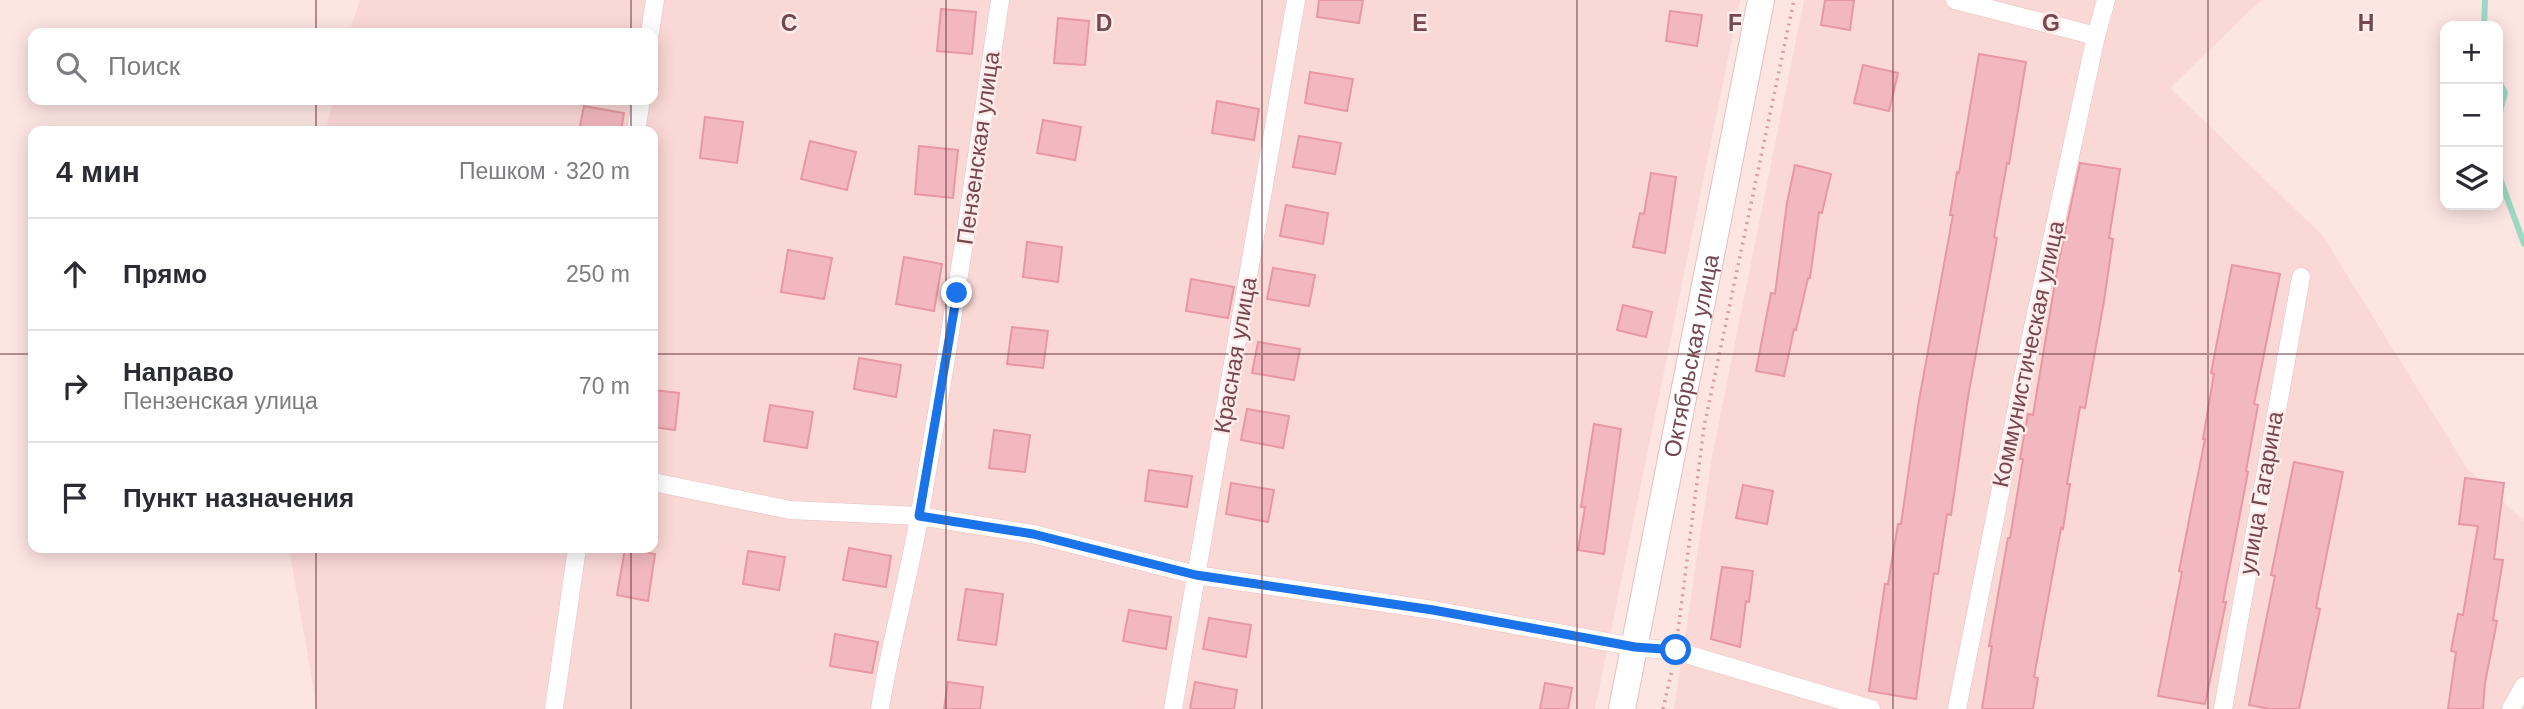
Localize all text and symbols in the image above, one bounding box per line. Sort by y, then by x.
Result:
text: C [781,10,797,36]
text: D [1096,10,1112,36]
text: E [1412,10,1428,36]
text: F [1728,10,1742,36]
text: G [2042,10,2060,36]
text: H [2358,10,2374,36]
map controls [2440,21,2503,210]
button: + [2440,21,2503,84]
search box [28,28,658,105]
icon: search [52,48,90,86]
street label: Пензенская улица [952,50,1004,246]
text: Поиск [108,51,180,81]
button: − [2440,84,2503,147]
button: layers [2440,147,2503,210]
text: 4 мин [56,155,140,188]
text: Пешком · 320 m [459,158,630,184]
street label: Коммунистическая улица [1987,218,2069,490]
street label: Октябрьская улица [1659,252,1724,459]
icon: ahead [56,255,94,293]
text: Прямо [123,259,207,289]
text: 250 m [566,261,630,287]
street label: Красная улица [1208,275,1262,435]
route end [941,277,972,308]
text: Направо [123,357,234,387]
icon: right [56,367,94,405]
text: 70 m [579,373,630,399]
text: Пензенская улица [123,388,318,414]
street label: улица Гагарина [2234,409,2288,577]
icon: arrive [56,479,94,517]
text: Пункт назначения [123,483,354,513]
route start [1660,634,1691,665]

